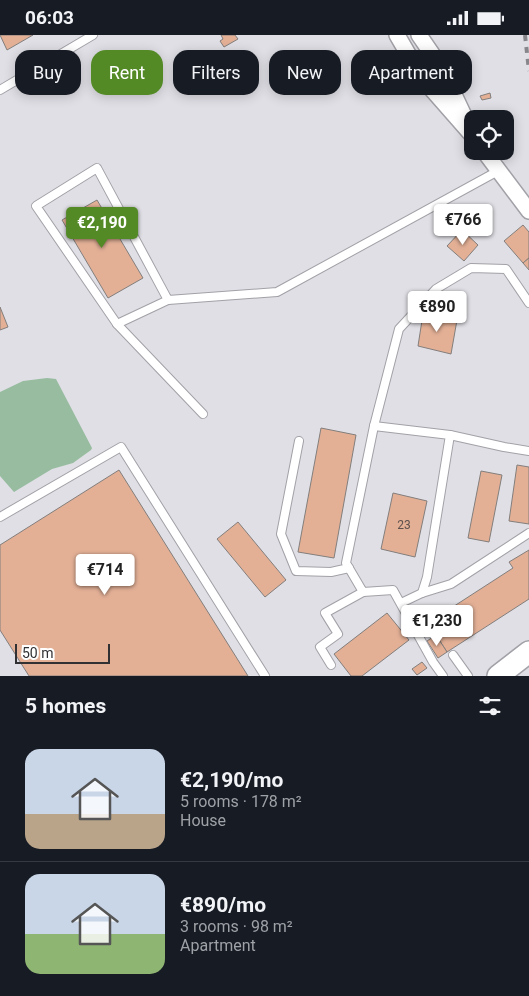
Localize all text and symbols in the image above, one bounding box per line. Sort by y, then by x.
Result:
text: 06:03 [25,6,74,29]
chip: Buy [15,50,81,95]
chip: Rent [91,50,163,95]
chip: Filters [173,50,259,95]
chip: New [269,50,341,95]
chip: Apartment [351,50,472,95]
map controls [464,110,514,160]
button: locate [464,110,514,160]
pin: €766 [433,203,493,246]
pin: €2,190 [61,207,143,249]
text: €766 [445,210,481,229]
text: €2,190 [77,213,127,232]
pin: €890 [407,291,467,333]
text: €890 [419,297,455,316]
house number: 23 [397,518,411,532]
pin: €714 [75,553,135,596]
text: €714 [87,560,123,579]
pin: €1,230 [396,605,478,647]
text: €1,230 [412,611,462,630]
scale bar [15,641,110,664]
text: 50 m [22,645,54,661]
icon: filters [476,692,504,720]
text: 5 homes [25,694,106,718]
text: €2,190/mo [180,768,283,792]
icon: home [65,769,125,829]
text: 5 rooms · 178 m² [180,792,302,811]
text: House [180,811,226,830]
text: €890/mo [180,893,266,917]
icon: home [65,894,125,954]
text: 3 rooms · 98 m² [180,917,293,936]
text: Apartment [180,936,256,955]

